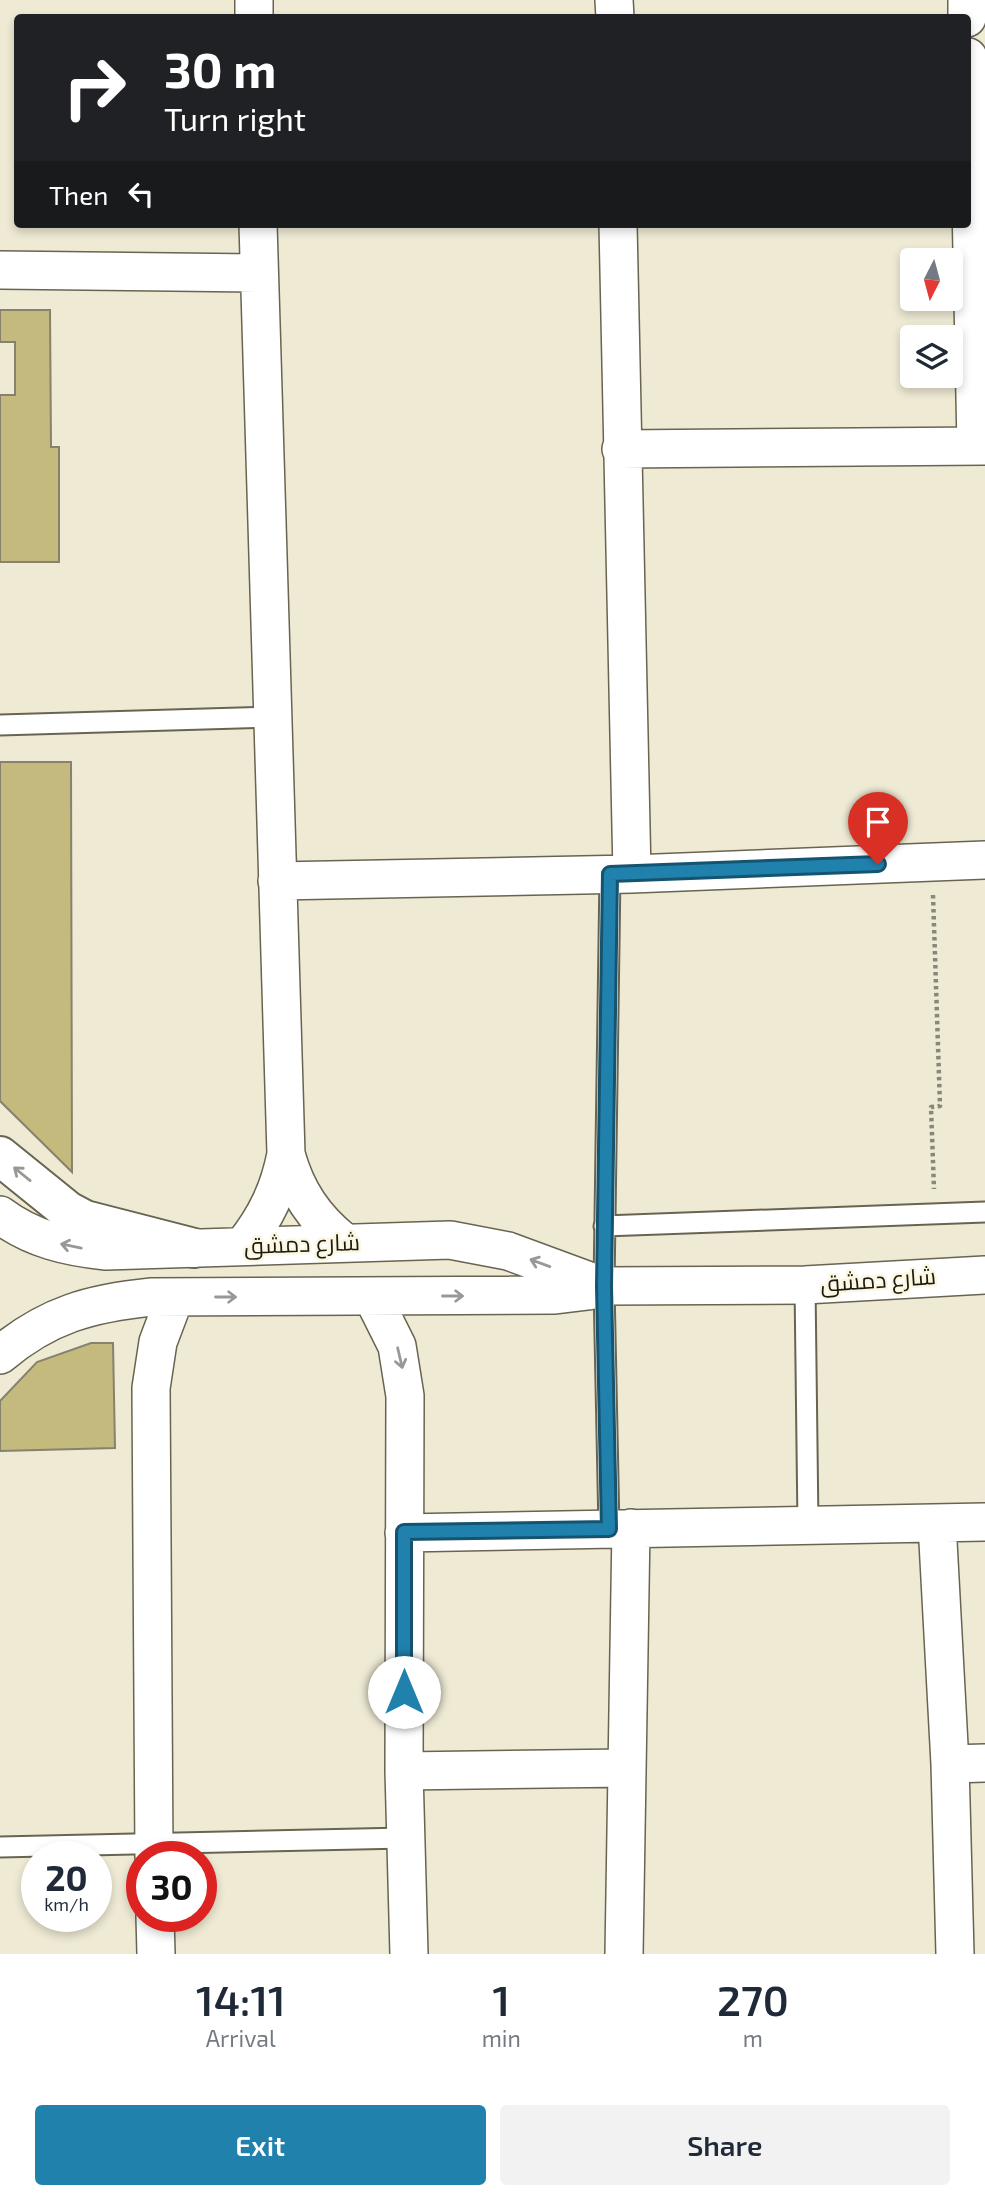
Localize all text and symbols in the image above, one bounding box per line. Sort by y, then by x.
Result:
text: 30 m [164,39,276,98]
icon: right [49,42,140,133]
text: Turn right [164,99,306,137]
icon: left [122,175,160,213]
text: Then [49,179,108,210]
north arrow [900,248,962,312]
map controls [900,248,963,388]
button: layers [900,325,963,388]
pin [848,792,908,864]
icon: arrive [859,803,897,841]
one-way arrow [14,1166,32,1182]
street label: شارع دمشق [244,1227,360,1262]
one-way arrow [60,1239,83,1253]
one-way arrow [529,1256,551,1268]
street label: شارع دمشق [819,1261,937,1300]
one-way arrow [441,1289,464,1303]
one-way arrow [214,1290,237,1304]
one-way arrow [393,1346,407,1369]
position arrow [367,1655,441,1729]
speed limit sign: 30 [126,1841,217,1932]
text: 20 [45,1856,88,1898]
text: km/h [44,1893,89,1915]
text: 14:11 [196,1974,286,2024]
text: 1 [492,1974,510,2024]
text: 270 [717,1974,789,2024]
text: Arrival [206,2024,276,2052]
text: min [482,2024,521,2052]
text: m [743,2024,763,2052]
button: Exit [35,2105,486,2185]
button: Share [500,2105,950,2185]

